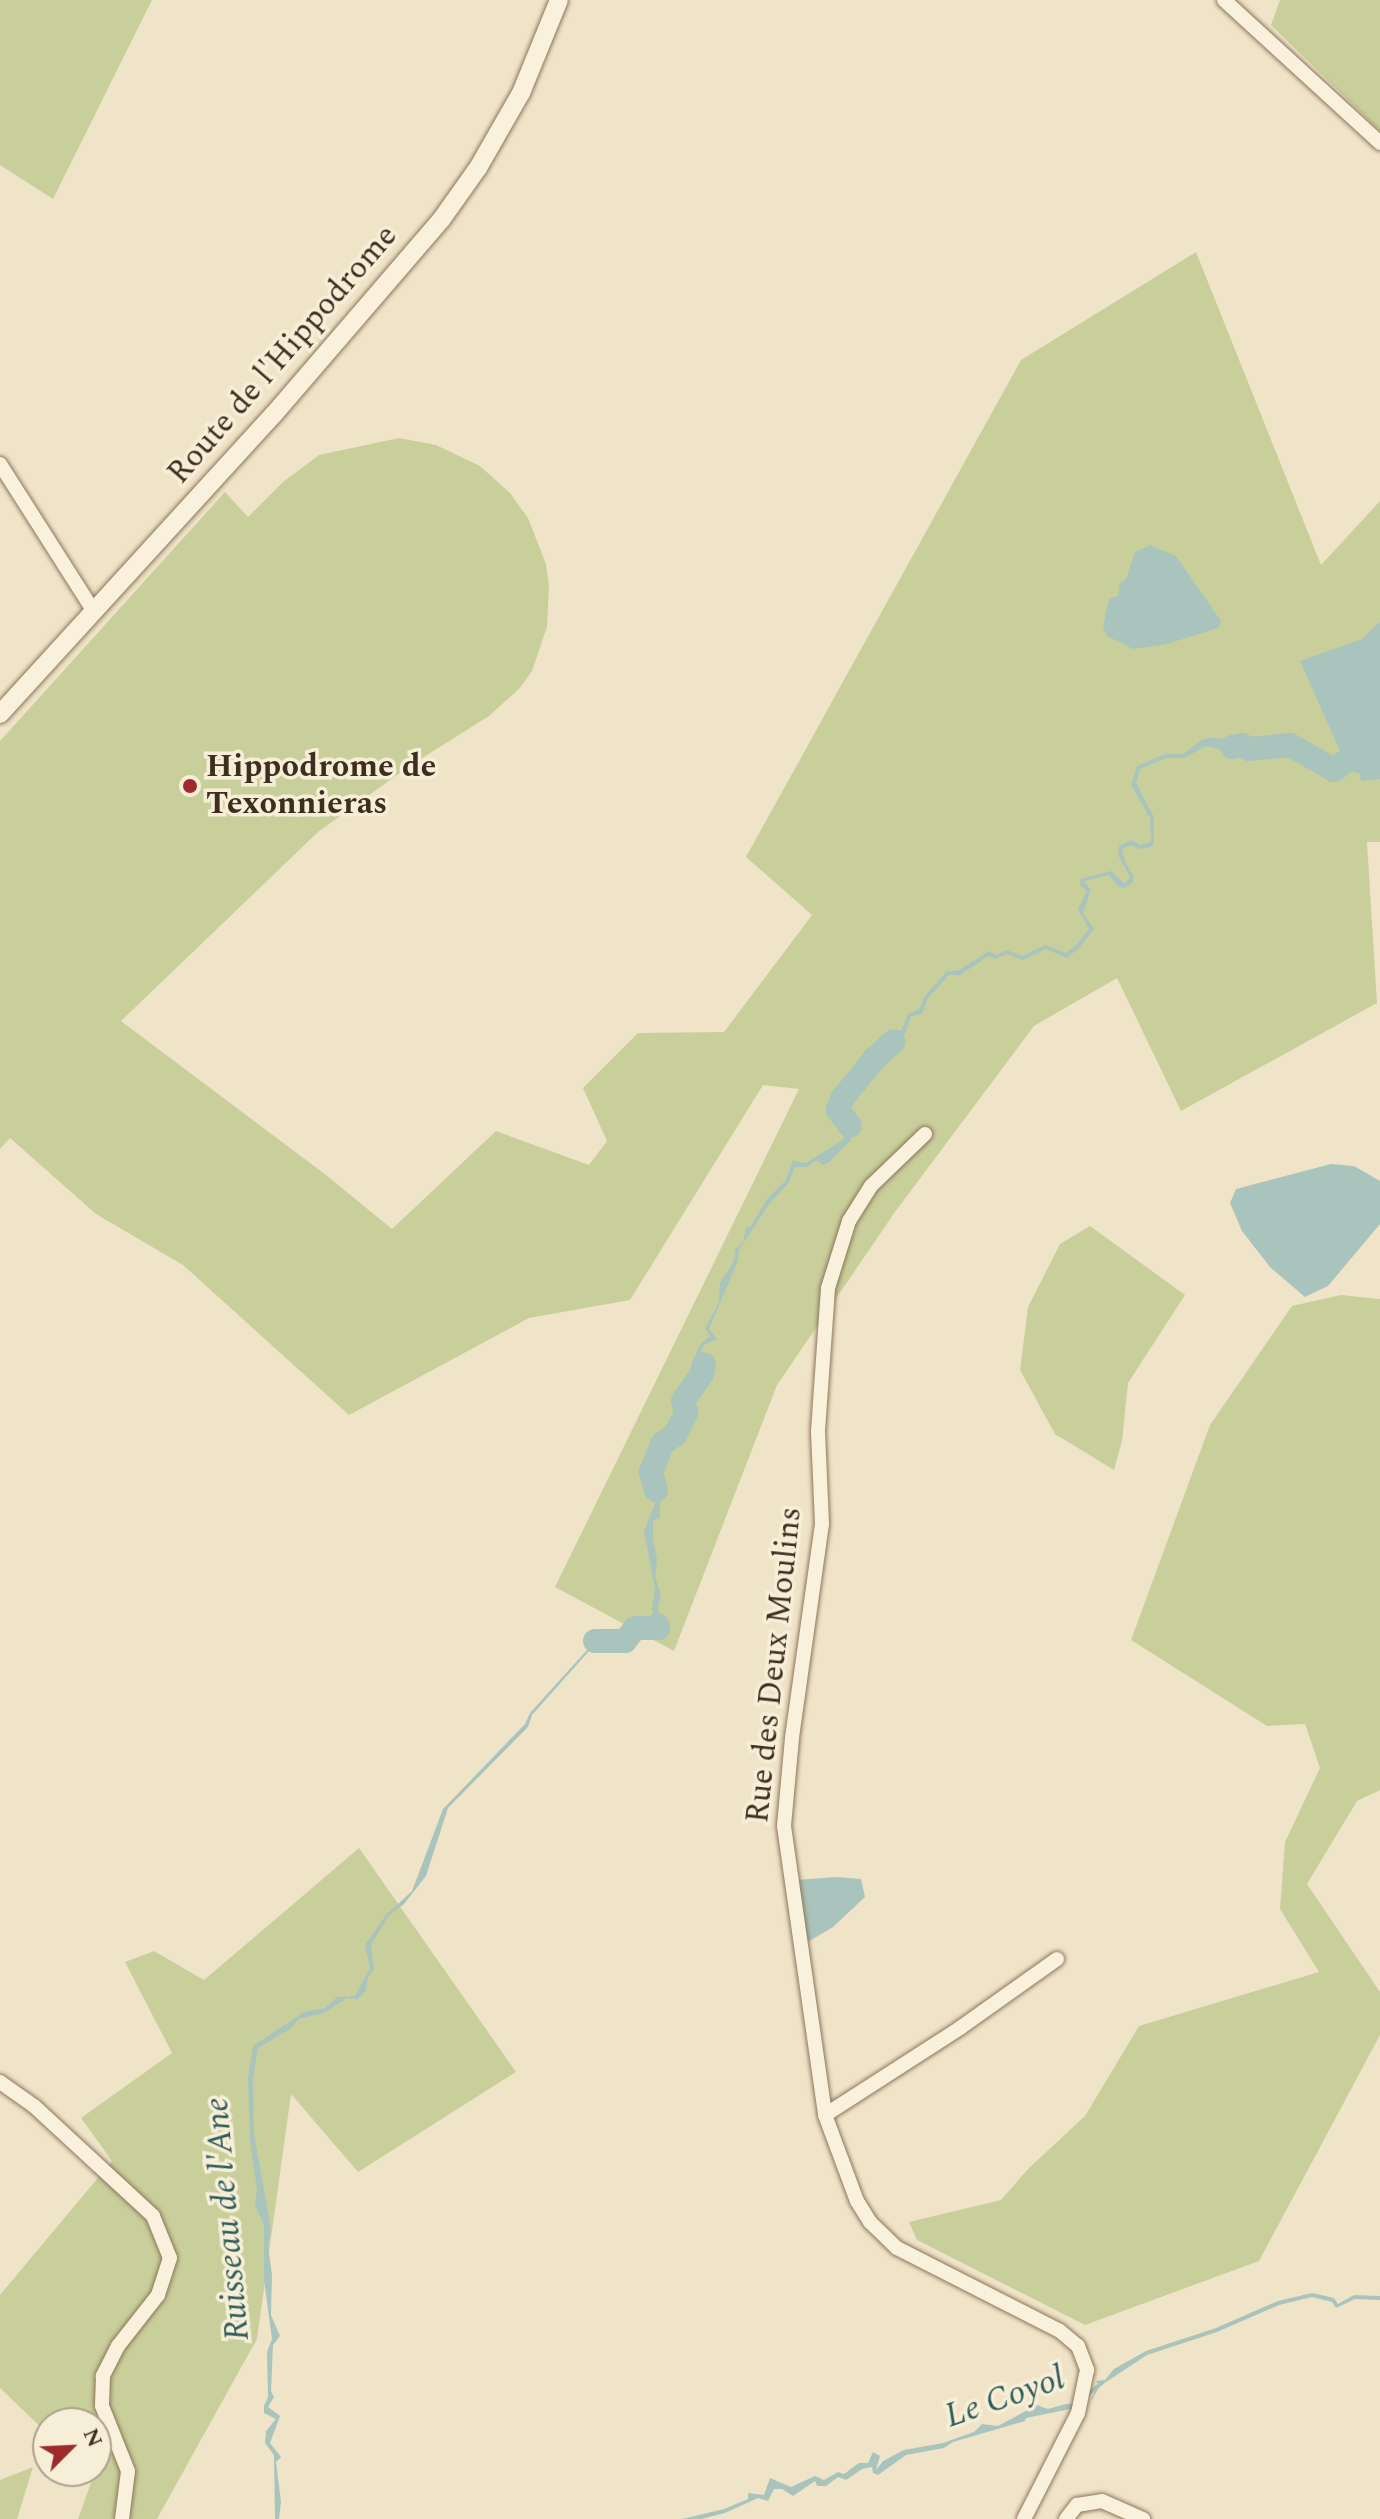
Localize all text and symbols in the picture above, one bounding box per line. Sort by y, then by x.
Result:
street label: Route de l'Hippodrome [160,218,406,492]
place label: Hippodrome de Texonnieras [206,749,436,824]
marker: Hippodrome de Texonnieras [181,777,199,795]
street label: Rue des Deux Moulins [739,1505,811,1825]
water label: Ruisseau de l'Ane [197,2096,259,2342]
water label: Le Coyol [940,2359,1070,2437]
north arrow [32,2407,112,2487]
text: N [74,2423,111,2453]

